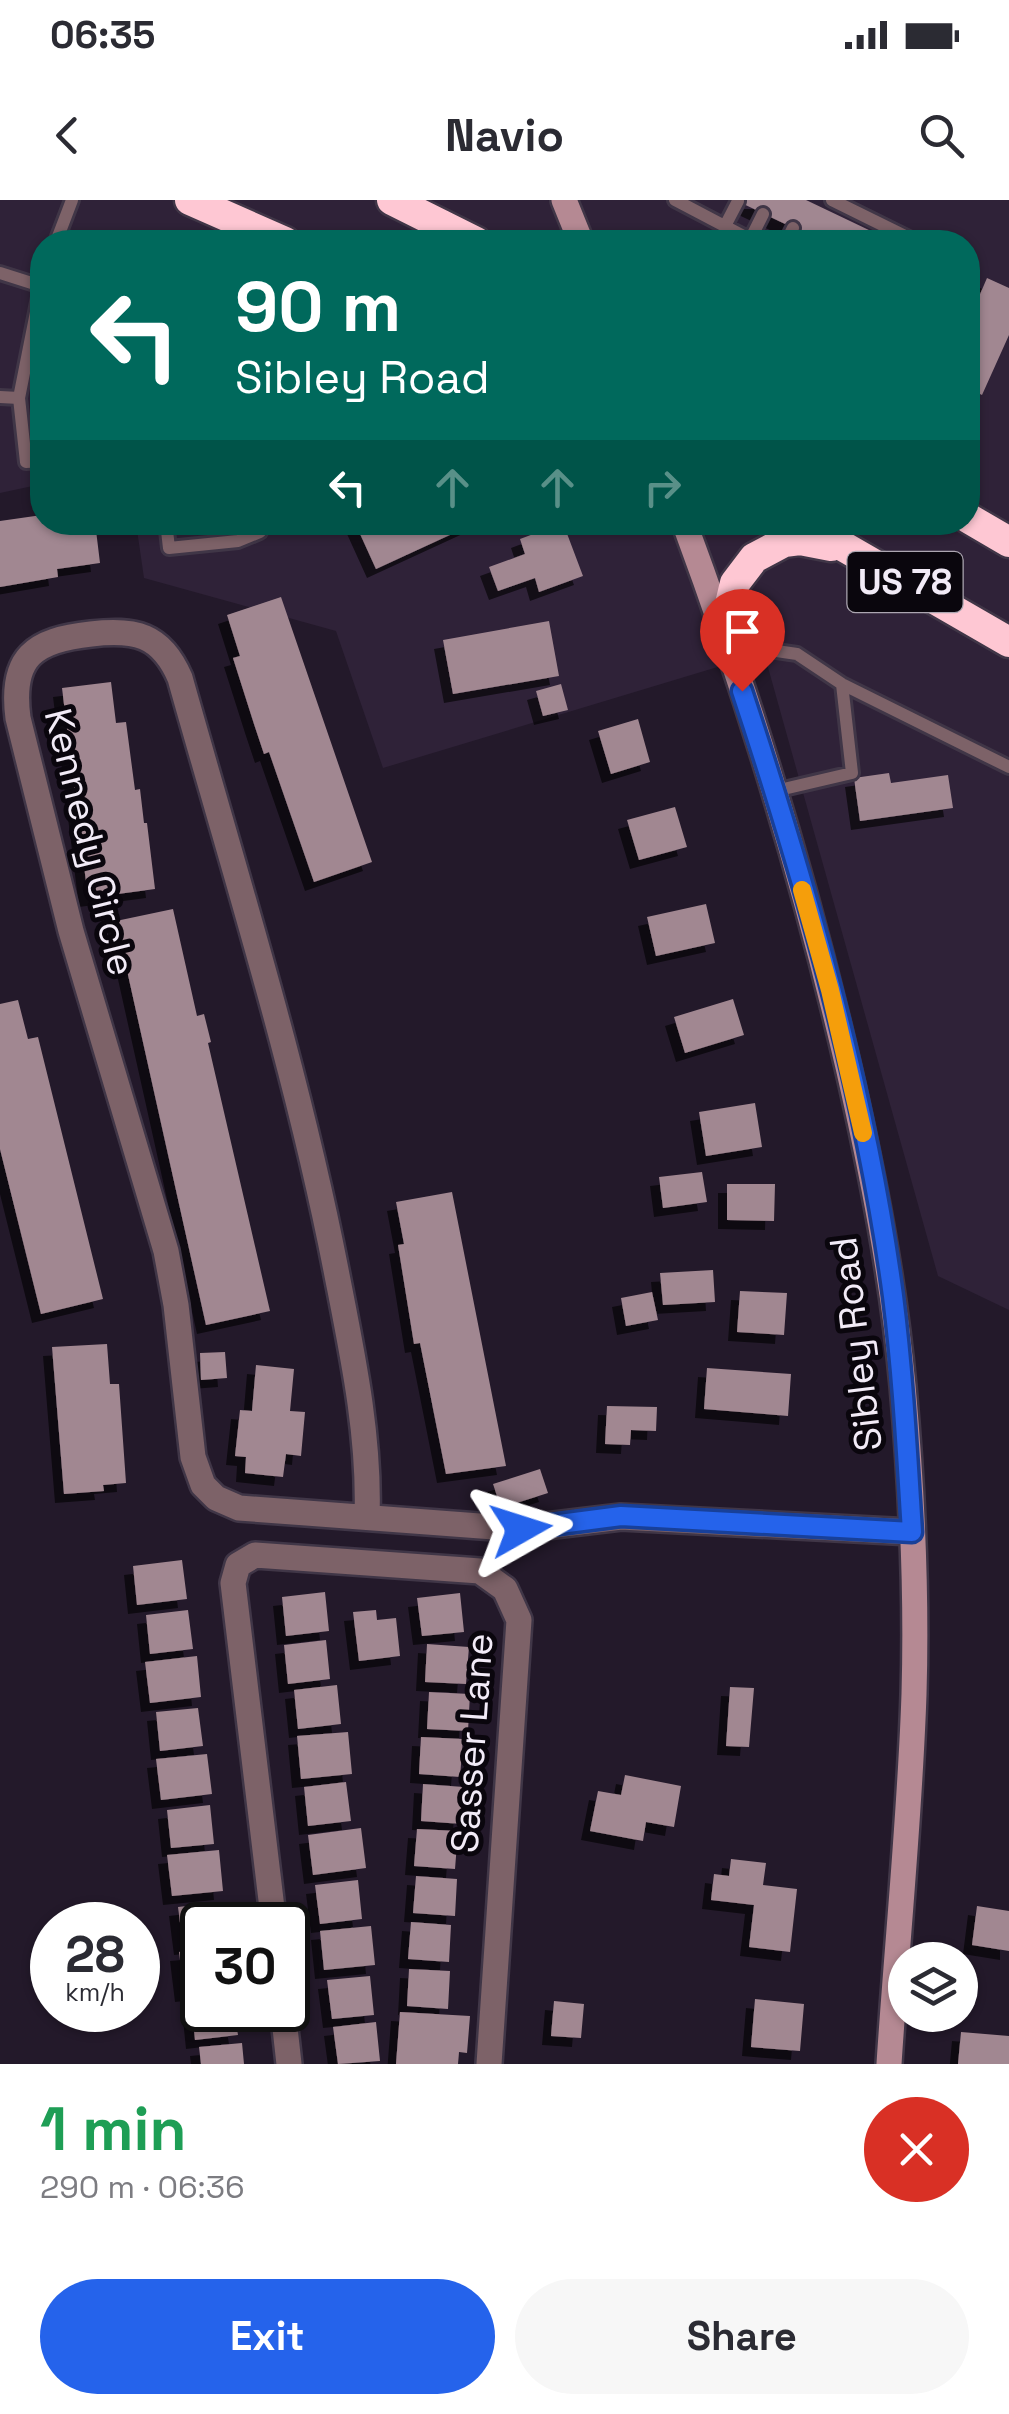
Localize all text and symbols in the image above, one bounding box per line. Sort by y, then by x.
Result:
text: 06:35 [50,11,155,59]
text: Navio [445,107,564,164]
icon: back [40,108,95,163]
icon: search [914,108,969,163]
text: 90 m [235,262,401,351]
icon: left [70,270,200,400]
text: Sibley Road [235,349,490,406]
icon: left [320,460,375,515]
icon: ahead [425,460,480,515]
icon: ahead [530,460,585,515]
icon: right [635,460,690,515]
road number: US 78 [848,552,962,612]
pin [700,589,785,692]
icon: arrive [715,604,770,659]
street label: Kennedy Circle [34,704,146,980]
street label: Sibley Road [819,1234,893,1454]
position arrow [469,1477,573,1581]
street label: Sasser Lane [440,1632,504,1854]
speed limit sign: 30 [180,1902,310,2032]
text: 28 [65,1923,125,1987]
map controls [888,1942,978,2032]
button: layers [888,1942,978,2032]
text: km/h [65,1976,125,2008]
text: 1 min [40,2091,187,2168]
button: close [864,2097,969,2202]
text: 290 m · 06:36 [40,2167,245,2207]
button: Exit [40,2279,495,2394]
button: Share [515,2279,969,2394]

